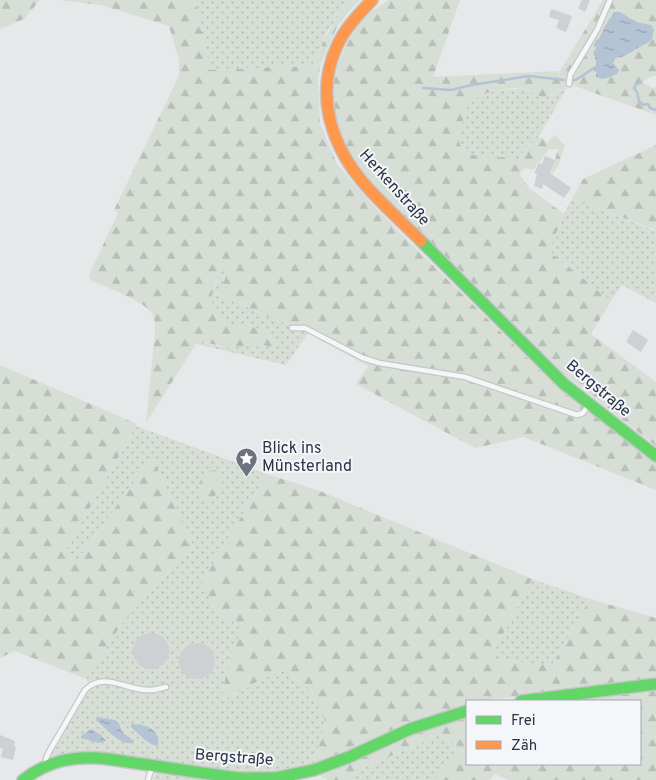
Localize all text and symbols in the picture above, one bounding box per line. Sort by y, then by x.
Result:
street label: Herkenstraße [354,145,434,231]
street label: Bergstraße [561,356,635,422]
place label: Blick ins Münsterland [262,439,352,477]
place icon: Blick ins Münsterland [234,446,258,477]
legend [466,700,641,765]
text: Frei [511,712,536,731]
text: Zäh [511,737,537,756]
street label: Bergstraße [194,745,274,771]

